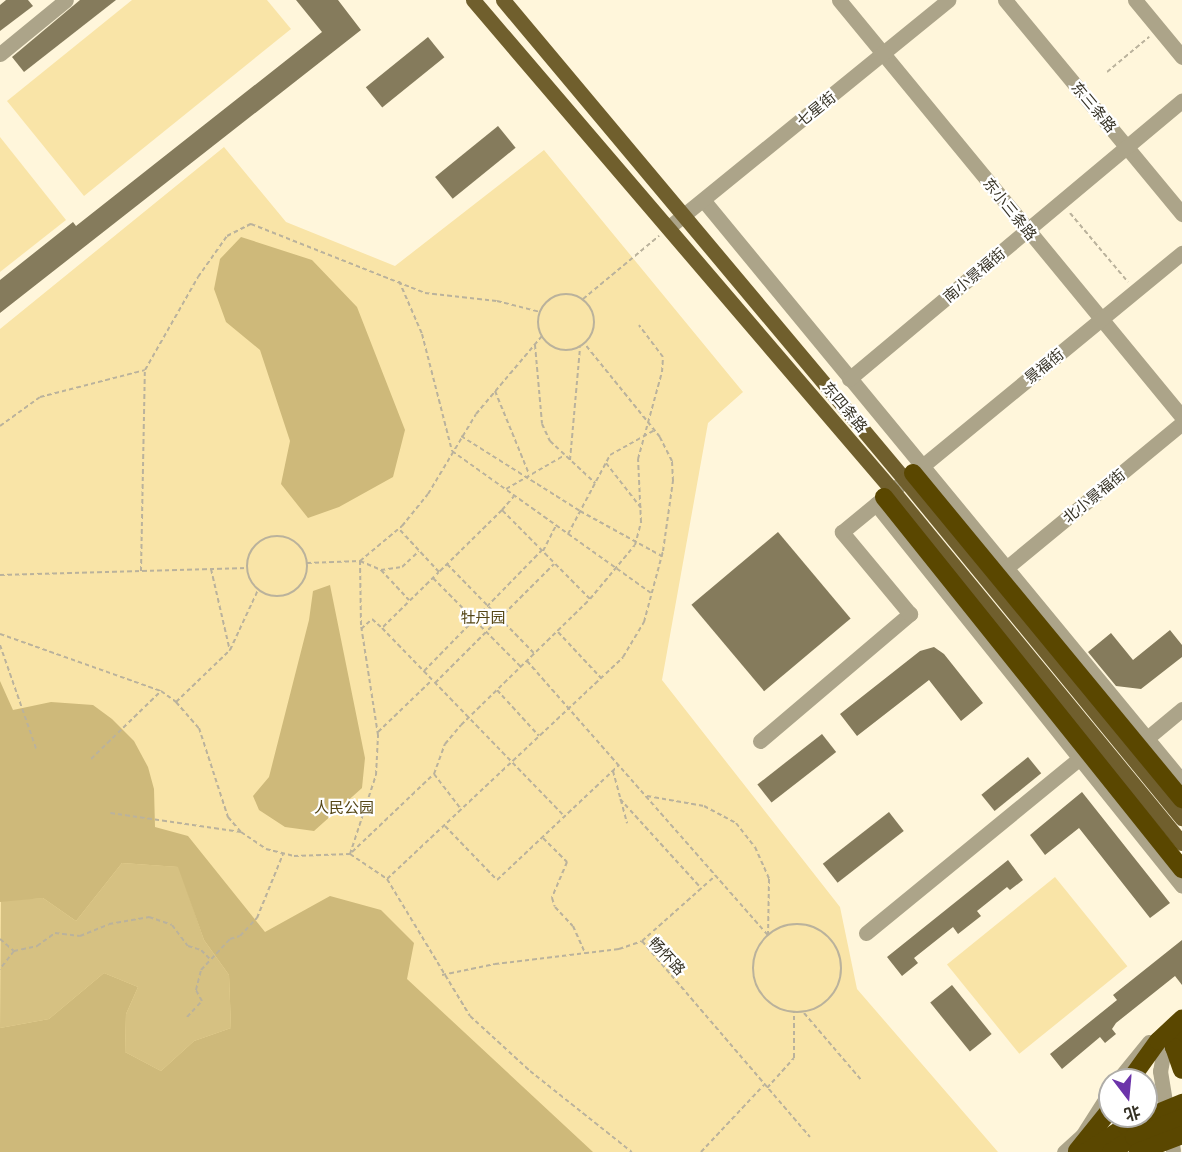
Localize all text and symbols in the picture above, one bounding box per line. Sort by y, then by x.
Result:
street label: 东三条路 [1068,78,1120,136]
street label: 七星街 [793,88,839,130]
street label: 东小三条路 [979,174,1041,244]
street label: 南小景福街 [939,244,1009,306]
street label: 景福街 [1021,345,1067,387]
street label: 东四条路 [819,378,871,436]
street label: 北小景福街 [1059,465,1129,527]
park label: 牡丹园 [461,609,505,627]
park label: 人民公园 [314,799,374,817]
street label: 畅怀路 [645,933,689,979]
north arrow [1098,1068,1158,1128]
text: 北 [1122,1102,1143,1125]

